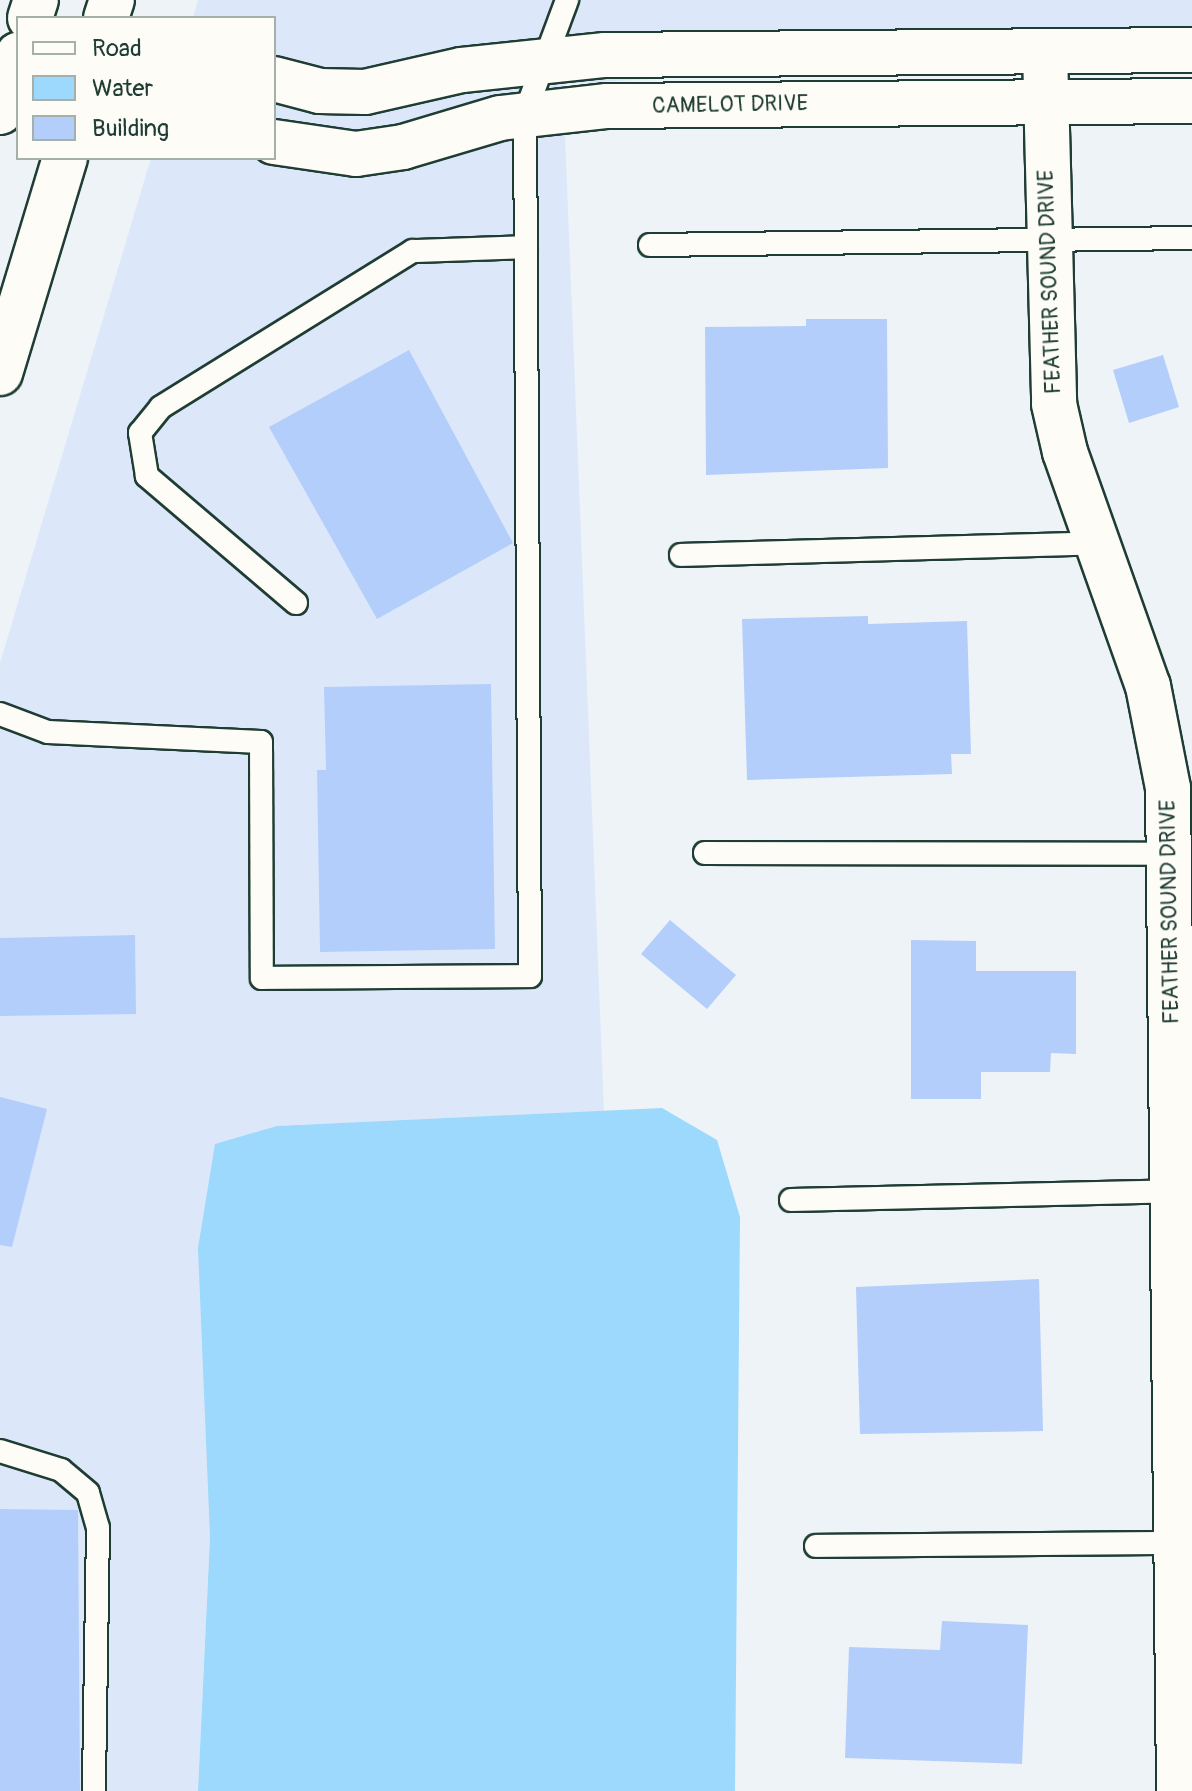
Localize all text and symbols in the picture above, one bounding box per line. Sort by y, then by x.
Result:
legend [16,16,276,160]
text: Road [92,34,142,63]
text: Water [92,74,153,103]
street label: CAMELOT DRIVE [652,90,808,120]
text: Building [92,114,169,143]
street label: FEATHER SOUND DRIVE [1033,169,1067,395]
street label: FEATHER SOUND DRIVE [1155,800,1185,1024]

